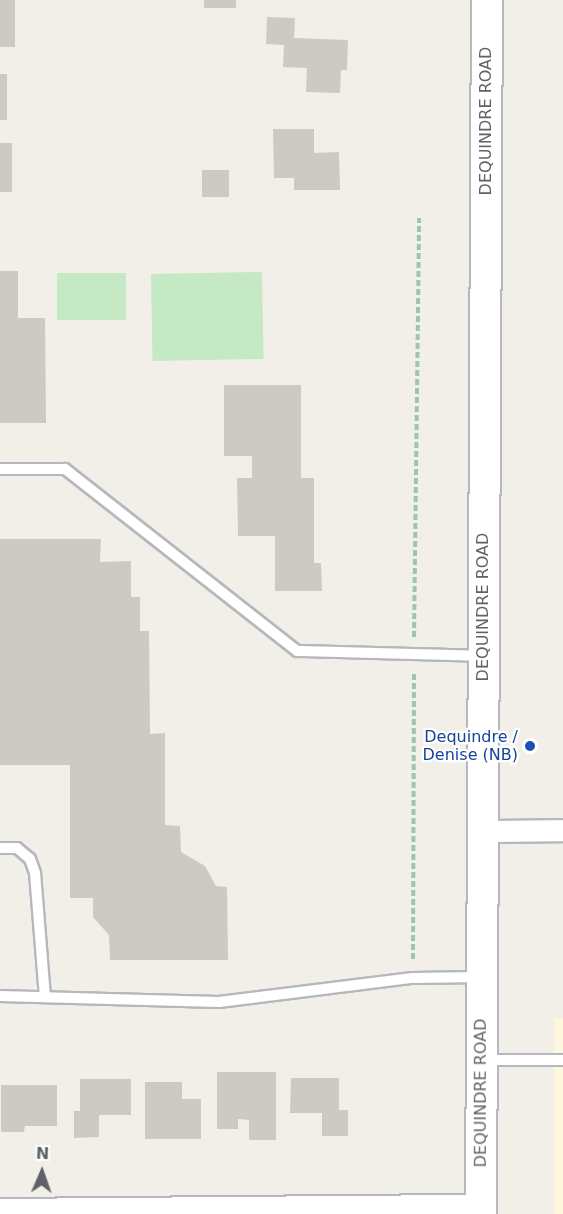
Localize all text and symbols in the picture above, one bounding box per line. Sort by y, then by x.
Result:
street label: DEQUINDRE ROAD [476,47,496,195]
street label: DEQUINDRE ROAD [473,533,493,681]
place label: Dequindre / Denise (NB) [423,727,518,765]
marker: Dequindre / Denise (NB) [523,739,537,753]
street label: DEQUINDRE ROAD [471,1019,491,1167]
north arrow [12,1142,72,1202]
text: N [36,1144,50,1163]

